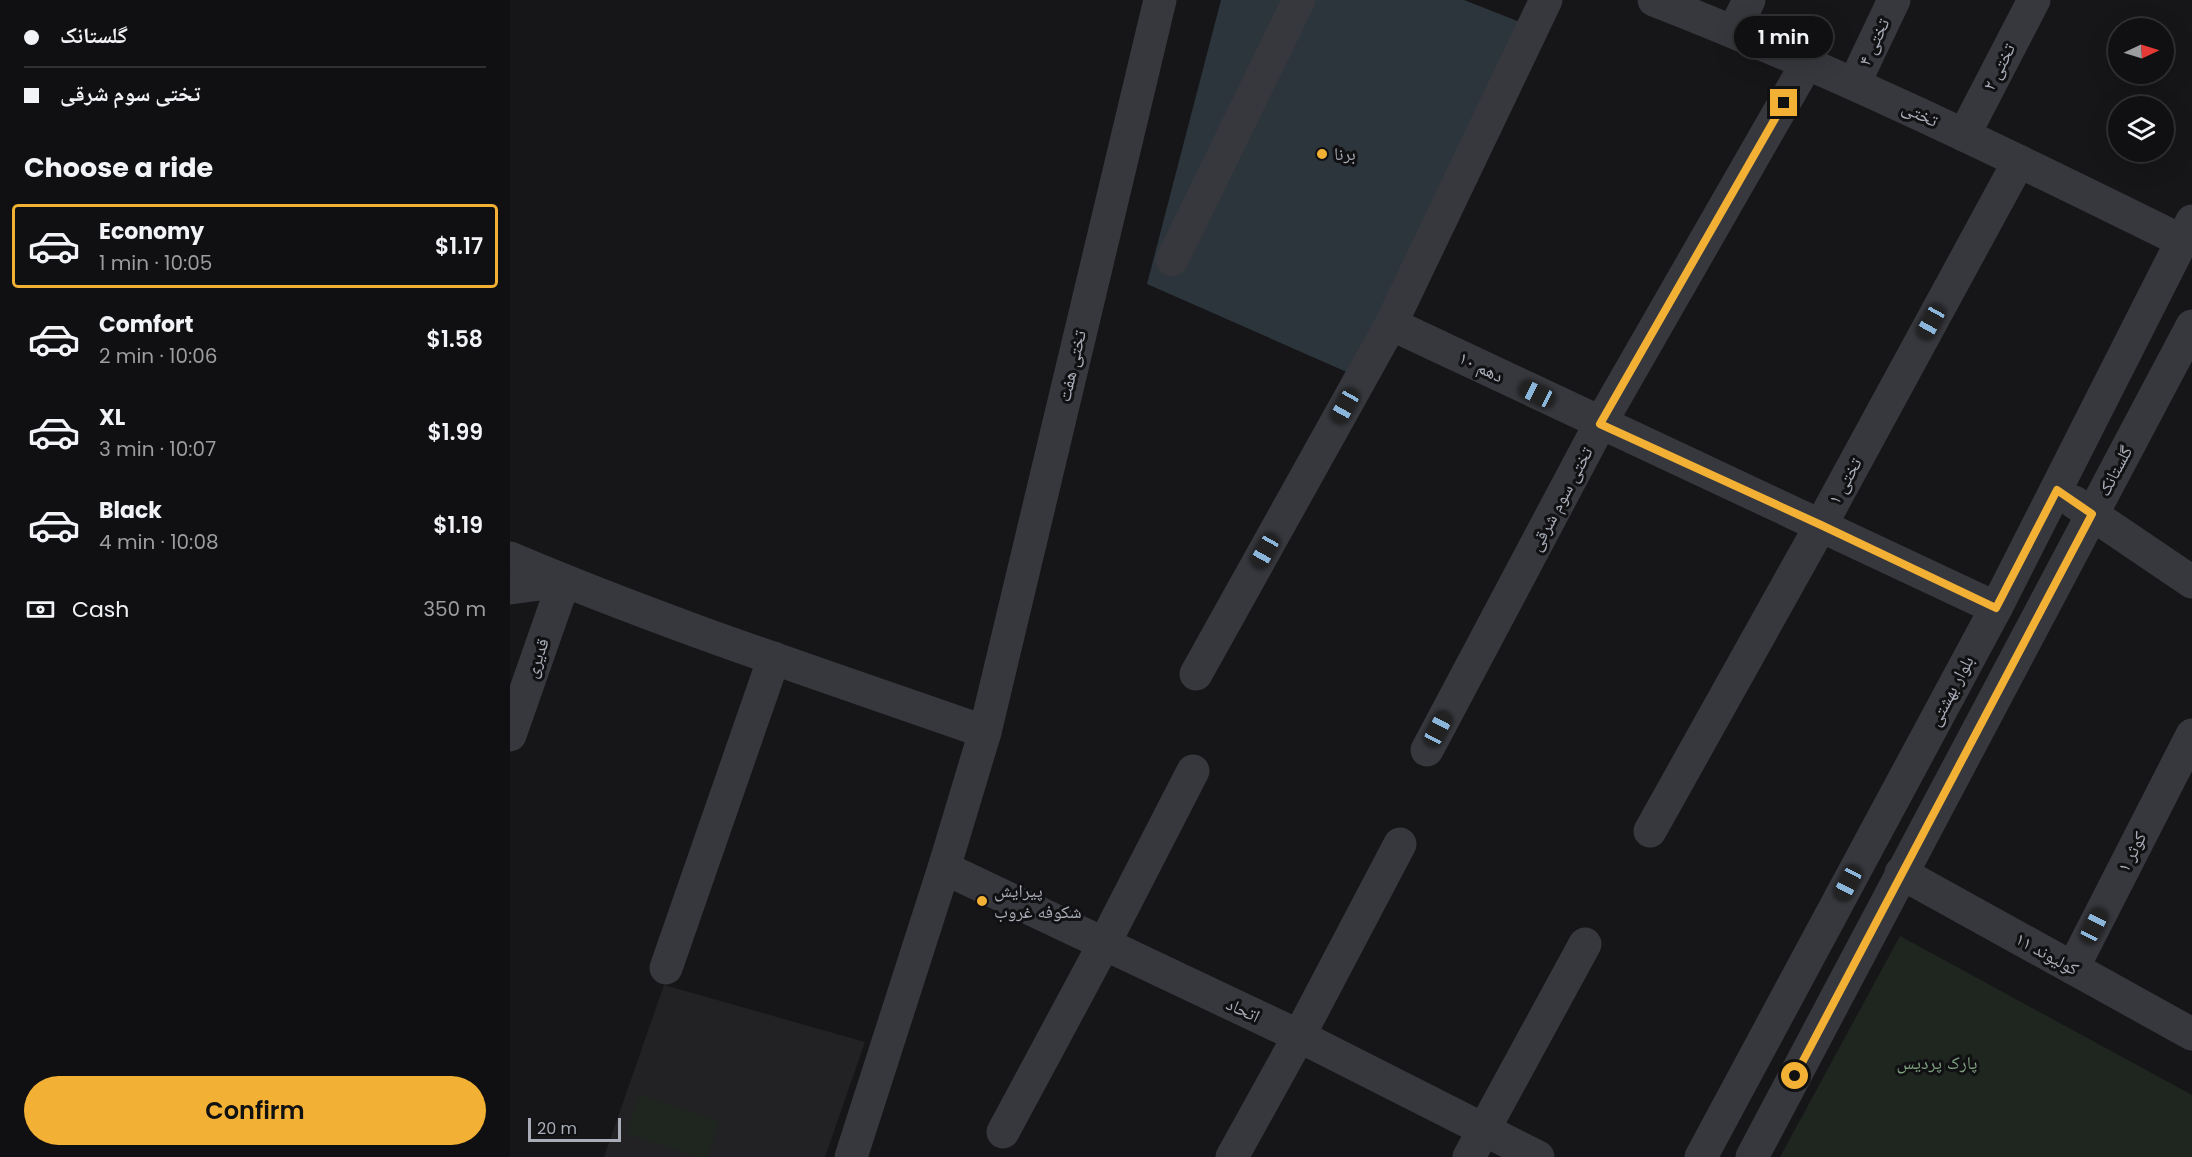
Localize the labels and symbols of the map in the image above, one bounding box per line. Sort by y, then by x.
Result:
street label: تختی ۴ [1852,14,1895,70]
callout: 1 min [1734,16,1834,58]
north arrow [2108,18,2174,84]
street label: تختی ۲ [1976,39,2021,95]
route end [1770,89,1797,116]
street label: تختی [1898,94,1942,133]
place label: برنا [1334,141,1356,166]
marker: برنا [1315,147,1329,161]
car [1914,302,1948,342]
street label: تختی هفت [1051,328,1092,404]
street label: دهم ۱۰ [1455,345,1508,388]
car [1517,378,1557,410]
car [1328,386,1362,426]
street label: گلستانک [2091,441,2138,500]
street label: تختی سوم شرقی [1523,442,1599,555]
street label: تختی ۱ [1822,453,1868,509]
car [1248,531,1282,571]
street label: قدیری [518,635,555,681]
street label: بلوار بهشتی [1922,651,1980,730]
car [1422,709,1454,749]
street label: کوثر ۱ [2111,827,2153,876]
car [1832,863,1864,903]
place label: پیرایش شکوفه غروب [994,878,1082,924]
marker: پیرایش شکوفه غروب [975,894,989,908]
car [2078,906,2110,946]
street label: کولیوند ۱۱ [2011,926,2084,981]
street label: اتحاد [1222,991,1264,1028]
park label: پارک پردیس [1897,1050,1977,1075]
route start [1781,1062,1808,1089]
scale bar [528,1115,621,1142]

